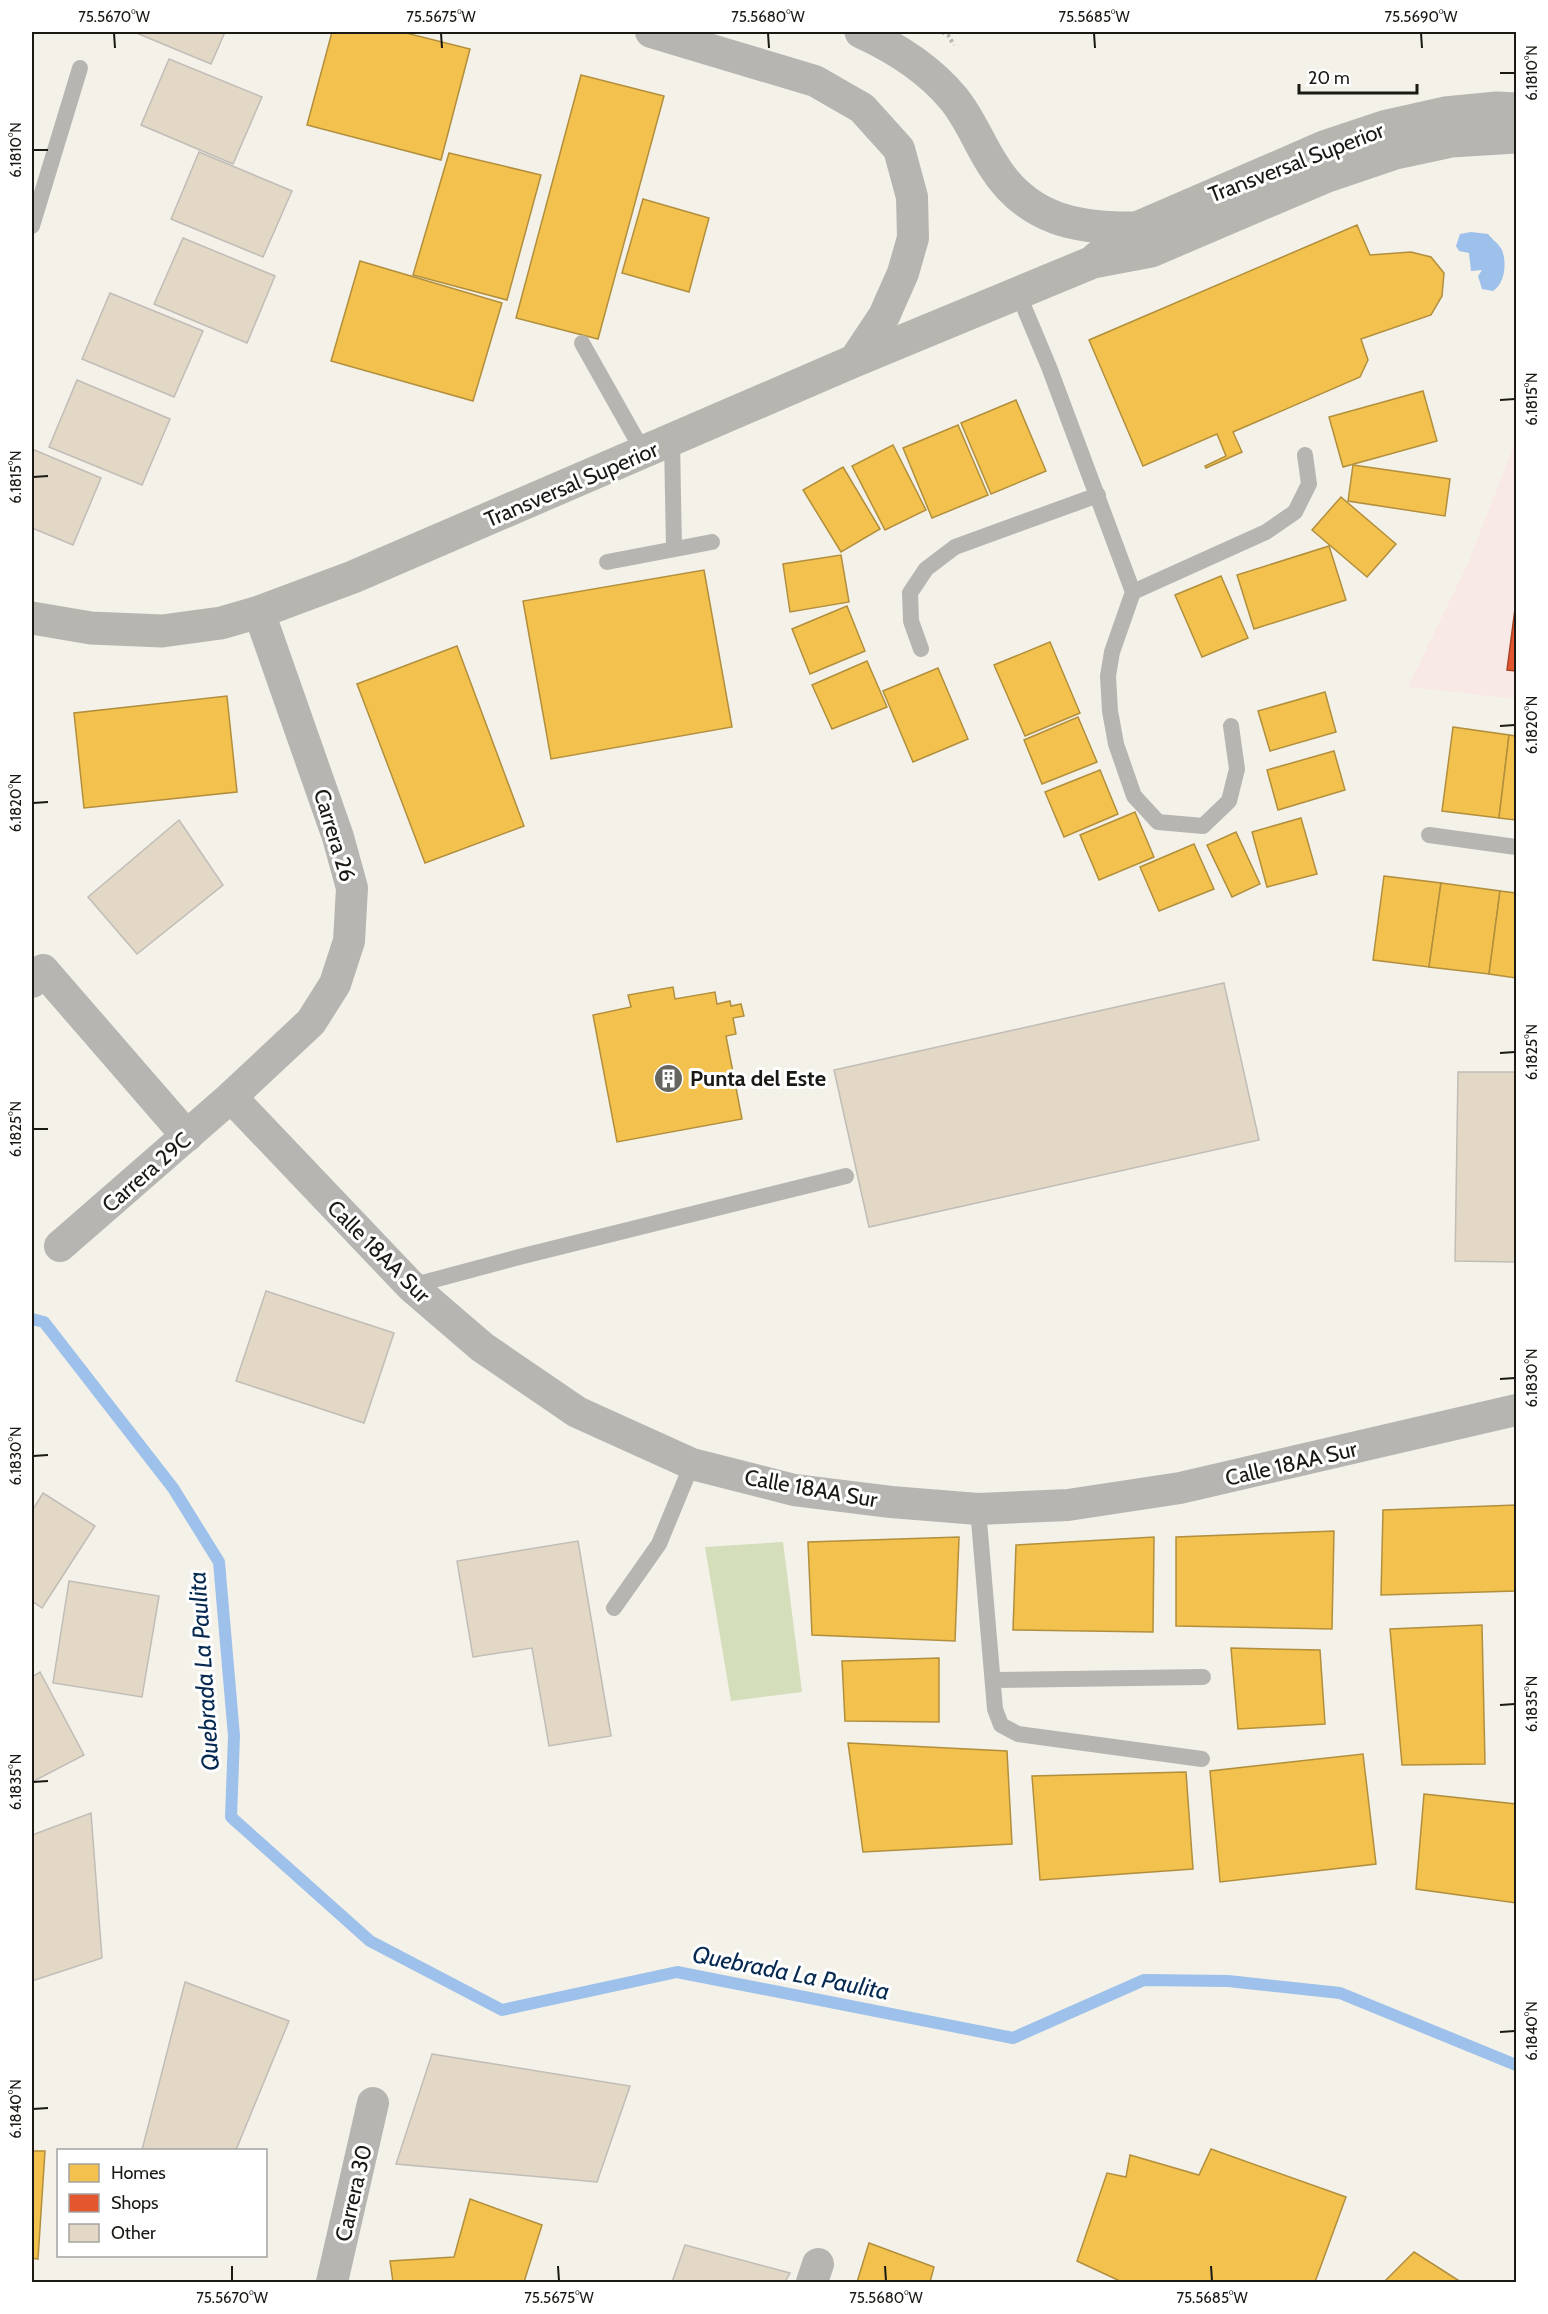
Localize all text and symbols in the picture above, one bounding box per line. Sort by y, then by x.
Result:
text: 75.5670°W [78,8,151,26]
text: 75.5675°W [406,8,477,26]
text: 75.5680°W [731,8,806,26]
text: 75.5685°W [1058,8,1130,26]
text: 75.5690°W [1385,8,1458,26]
text: 6.1810°N [1523,45,1541,101]
scale bar [1299,57,1418,95]
text: 20 m [1308,67,1350,89]
street label: Transversal Superior [1205,117,1388,208]
text: 6.1810°N [7,122,25,178]
text: 6.1815°N [1523,372,1541,426]
street label: Transversal Superior [480,436,662,533]
text: 6.1815°N [7,450,25,504]
text: 6.1820°N [1523,696,1541,754]
text: 6.1820°N [7,774,25,832]
street label: Carrera 26 [308,786,361,885]
text: 6.1825°N [1523,1024,1541,1080]
building icon: Punta del Este [653,1062,685,1094]
place label: Punta del Este [690,1065,826,1092]
text: 6.1825°N [7,1101,25,1157]
street label: Carrera 29C [96,1126,196,1218]
street label: Calle 18AA Sur [322,1194,436,1308]
text: 6.1830°N [1523,1349,1541,1407]
text: 6.1830°N [7,1427,25,1485]
street label: Calle 18AA Sur [1223,1435,1360,1492]
street label: Calle 18AA Sur [742,1464,879,1513]
water label: Quebrada La Paulita [182,1570,225,1772]
text: 6.1835°N [1523,1676,1541,1732]
text: 6.1835°N [7,1754,25,1810]
water label: Quebrada La Paulita [690,1939,892,2006]
text: 6.1840°N [1523,2001,1541,2061]
text: 6.1840°N [7,2079,25,2139]
street label: Carrera 30 [329,2142,378,2244]
legend [57,2149,267,2257]
text: Homes [111,2162,166,2184]
text: Shops [111,2192,159,2214]
text: Other [111,2222,156,2244]
text: 75.5670°W [196,2289,269,2307]
text: 75.5675°W [524,2289,595,2307]
text: 75.5680°W [849,2289,924,2307]
text: 75.5685°W [1176,2289,1248,2307]

